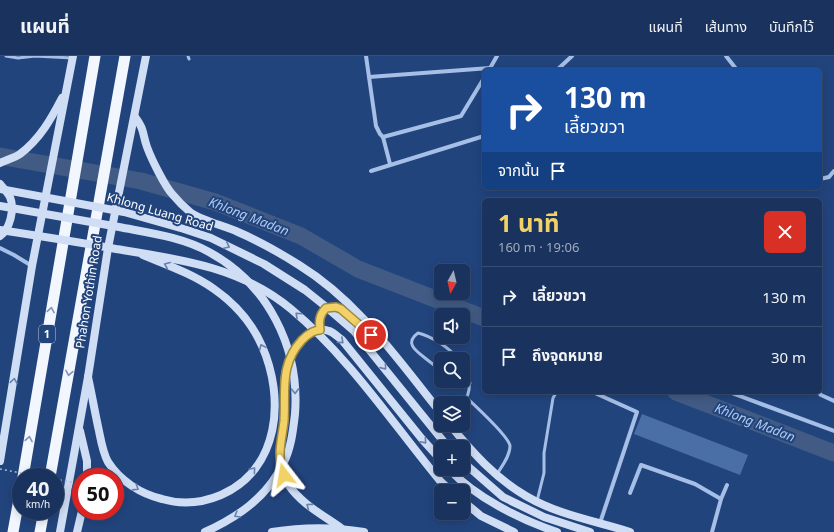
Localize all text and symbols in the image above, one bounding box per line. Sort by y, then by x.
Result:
text: แผนที่ [20,13,70,39]
text: แผนที่ [649,17,683,36]
text: เส้นทาง [705,17,747,36]
text: บันทึกไว้ [769,17,814,36]
text: 130 m [564,78,647,116]
icon: right [498,84,550,136]
text: เลี้ยวขวา [564,114,625,138]
text: จากนั้น [498,160,539,180]
icon: arrive [547,160,569,182]
street label: Khlong Luang Road [105,188,216,235]
water label: Khlong Madan [206,192,292,240]
text: 1 นาที [498,206,559,239]
button: close [764,211,806,253]
street label: Phahon Yothin Road [71,234,106,350]
text: 160 m · 19:06 [498,238,579,256]
one-way arrow [223,241,231,249]
one-way arrow [163,262,171,270]
north arrow [434,264,470,300]
map controls [434,264,470,520]
text: เลี้ยวขวา [532,285,586,305]
icon: right [498,286,520,308]
text: 130 m [762,287,806,307]
one-way arrow [46,307,55,313]
button: sound [434,308,470,344]
one-way arrow [295,312,303,320]
pin [354,318,388,352]
icon: arrive [360,324,382,346]
road number: 1 [39,325,55,343]
one-way arrow [336,336,344,343]
one-way arrow [259,344,267,351]
text: ถึงจุดหมาย [532,345,603,365]
icon: arrive [498,346,520,368]
text: 30 m [771,347,806,367]
button: search [434,352,470,388]
one-way arrow [379,362,386,369]
one-way arrow [65,370,74,376]
one-way arrow [9,378,18,384]
one-way arrow [291,388,299,394]
button: layers [434,396,470,432]
water label: Khlong Madan [712,398,798,446]
one-way arrow [25,435,33,442]
one-way arrow [419,436,426,444]
button: + [434,440,470,476]
position arrow [263,454,305,496]
one-way arrow [248,467,255,474]
speed limit sign: 50 [72,468,124,520]
text: 40 [27,475,49,502]
one-way arrow [132,483,139,491]
button: − [434,484,470,520]
text: km/h [26,497,50,511]
one-way arrow [307,504,314,511]
one-way arrow [234,510,241,518]

